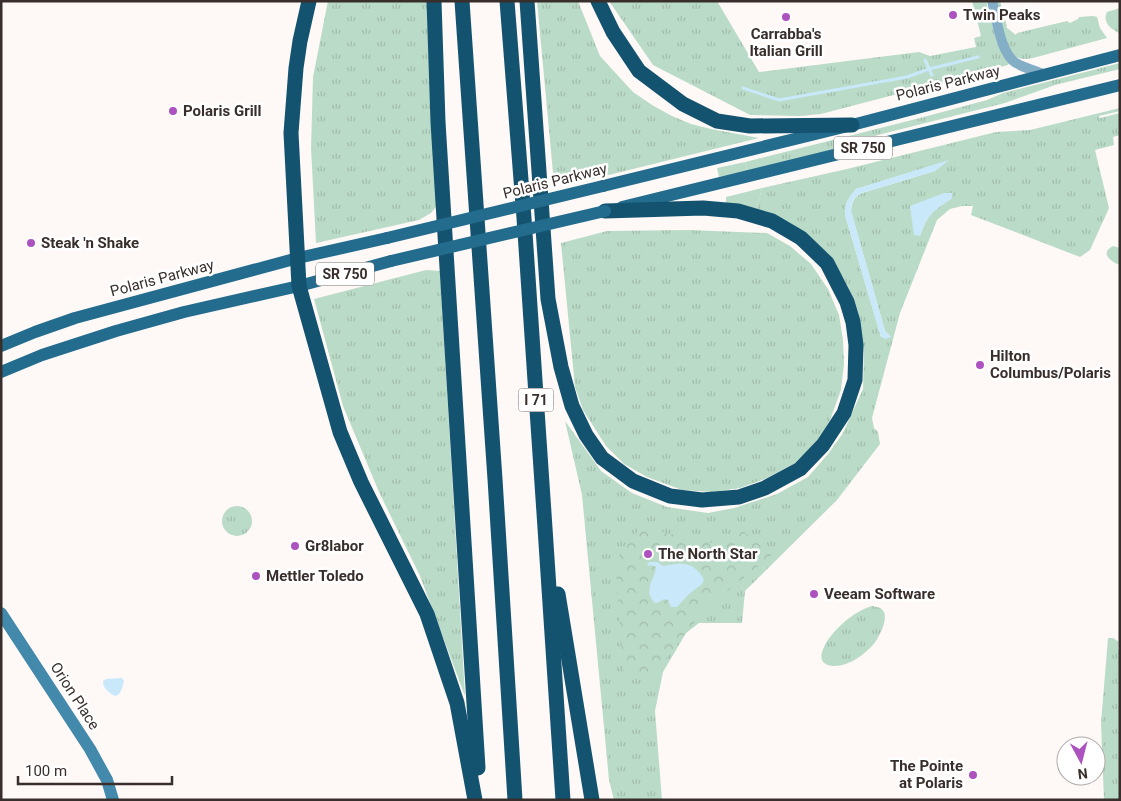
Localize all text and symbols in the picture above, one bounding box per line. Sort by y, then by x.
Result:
place label: Twin Peaks [963,6,1041,24]
marker: Twin Peaks [947,9,959,21]
marker: Carrabba's Italian Grill [780,11,792,23]
place label: Carrabba's Italian Grill [749,25,823,60]
street label: Polaris Parkway [894,61,1002,105]
place label: Polaris Grill [183,102,262,120]
marker: Polaris Grill [167,105,179,117]
road number: SR 750 [834,136,892,160]
street label: Polaris Parkway [501,159,609,203]
place label: Steak 'n Shake [41,234,139,252]
marker: Steak 'n Shake [25,237,37,249]
street label: Polaris Parkway [108,256,216,300]
road number: SR 750 [316,262,374,286]
place label: Hilton Columbus/Polaris [990,347,1111,382]
marker: Hilton Columbus/Polaris [974,359,986,371]
road number: I 71 [518,388,554,412]
place label: Gr8labor [305,537,364,555]
marker: Gr8labor [289,540,301,552]
place label: The North Star [658,545,758,563]
marker: The North Star [642,548,654,560]
place label: Mettler Toledo [266,567,364,585]
marker: Mettler Toledo [250,570,262,582]
place label: Veeam Software [824,585,935,603]
marker: Veeam Software [808,588,820,600]
street label: Orion Place [47,659,103,733]
north arrow [1056,736,1106,786]
scale bar [18,754,171,786]
place label: The Pointe at Polaris [890,757,963,792]
text: 100 m [25,762,67,780]
text: N [1077,765,1088,782]
marker: The Pointe at Polaris [967,769,979,781]

